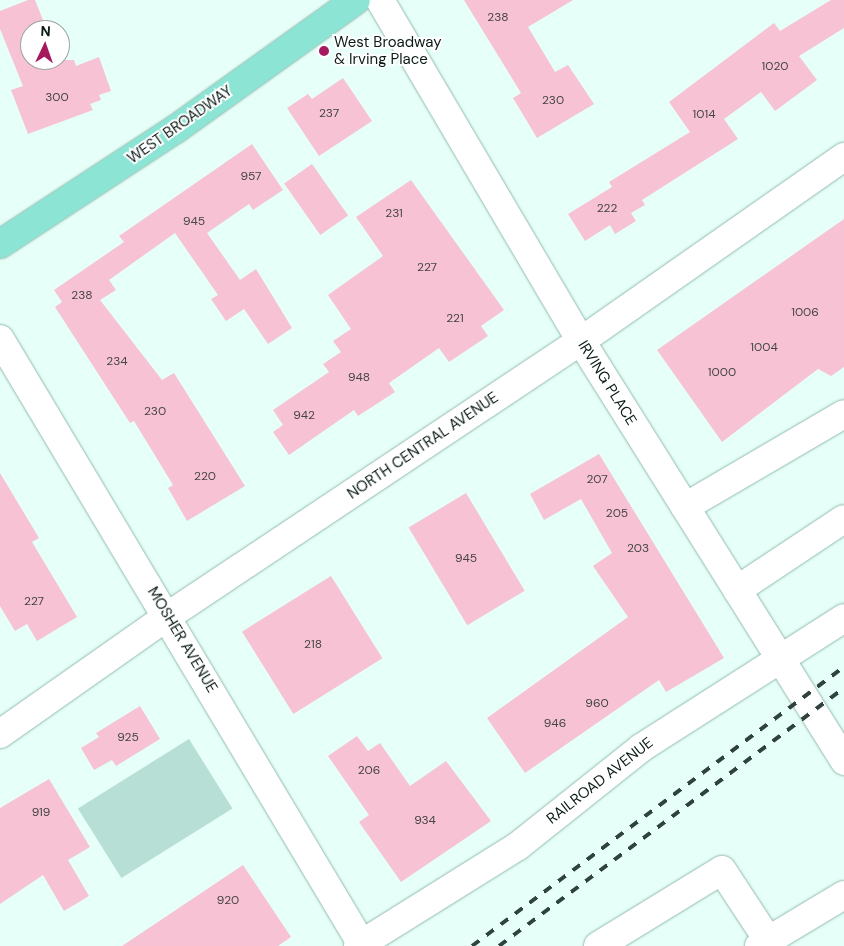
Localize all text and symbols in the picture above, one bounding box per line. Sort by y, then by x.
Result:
house number: 238 [487,11,509,25]
north arrow [20,20,70,70]
text: N [40,22,51,40]
place label: West Broadway & Irving Place [334,33,442,68]
marker: West Broadway & Irving Place [318,45,330,57]
house number: 1020 [762,60,788,74]
street label: WEST BROADWAY [124,82,236,168]
house number: 300 [45,91,69,105]
house number: 230 [542,94,564,108]
house number: 237 [319,107,339,121]
house number: 1014 [693,108,715,122]
house number: 957 [240,170,262,184]
house number: 222 [597,202,617,216]
house number: 231 [385,207,403,221]
house number: 945 [183,215,205,229]
house number: 227 [417,261,437,275]
house number: 238 [71,289,93,303]
house number: 1006 [791,306,819,320]
house number: 221 [446,312,464,326]
street label: IRVING PLACE [574,337,640,429]
house number: 1004 [750,341,778,355]
house number: 234 [106,355,128,369]
house number: 1000 [708,366,736,380]
house number: 948 [348,371,370,385]
street label: NORTH CENTRAL AVENUE [344,389,502,503]
house number: 230 [144,405,166,419]
house number: 942 [293,409,315,423]
house number: 220 [194,470,216,484]
house number: 207 [586,473,608,487]
house number: 205 [606,507,628,521]
house number: 203 [627,542,649,556]
house number: 945 [455,552,477,566]
street label: MOSHER AVENUE [143,584,221,696]
house number: 227 [24,595,44,609]
house number: 218 [304,638,322,652]
house number: 960 [585,697,609,711]
house number: 946 [544,717,566,731]
house number: 925 [117,731,139,745]
street label: RAILROAD AVENUE [543,734,657,828]
house number: 206 [358,764,380,778]
house number: 919 [32,806,50,820]
house number: 934 [414,814,436,828]
house number: 920 [217,894,239,908]

